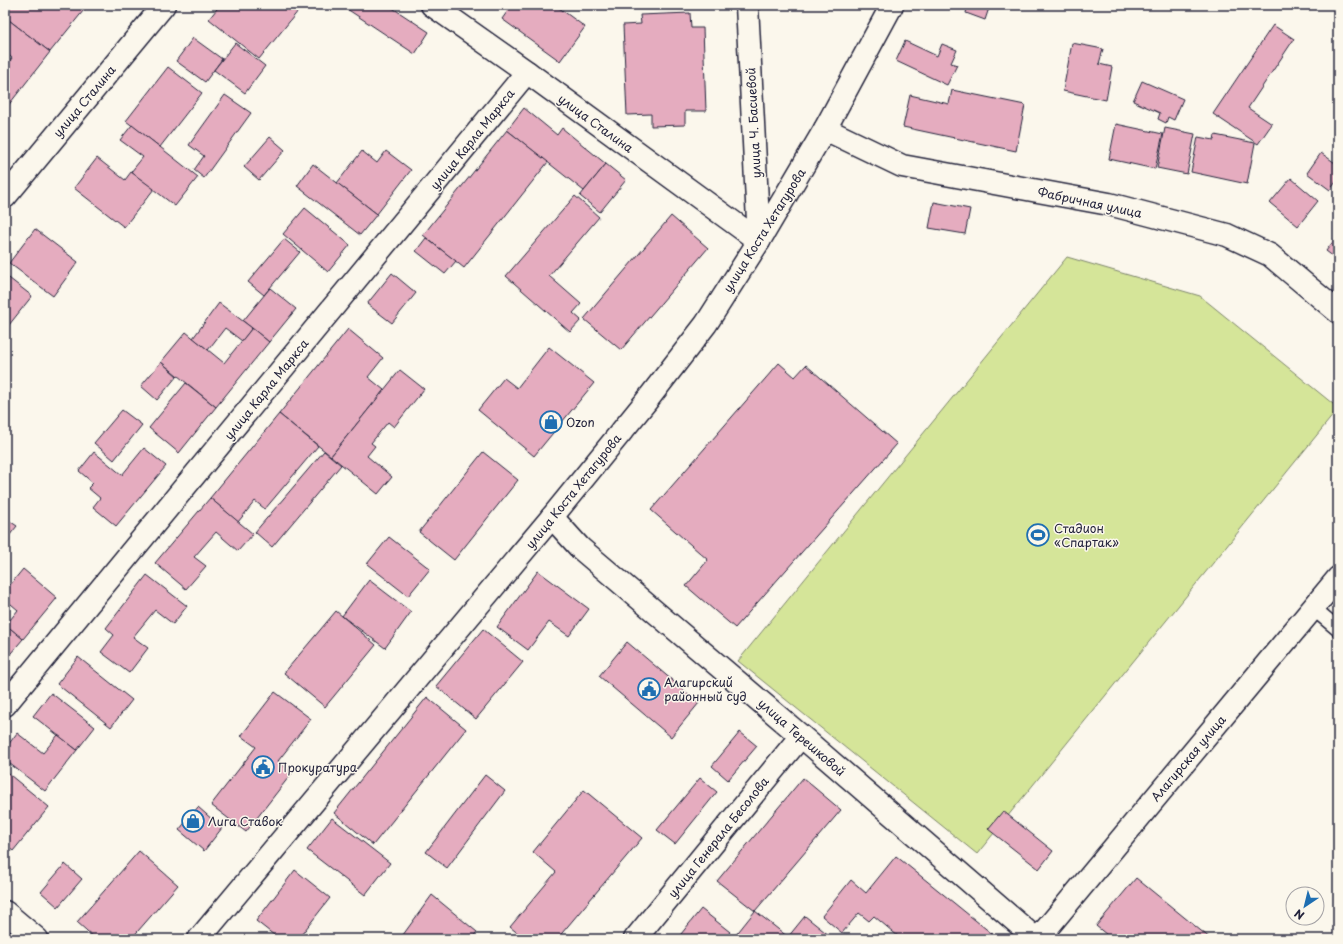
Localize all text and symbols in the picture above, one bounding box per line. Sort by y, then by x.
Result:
street label: улица Сталина [48,61,120,141]
street label: улица Ч. Басиевой [741,67,765,179]
street label: улица Карла Маркса [426,84,519,193]
street label: улица Сталина [555,90,638,157]
street label: улица Коста Хетагурова [718,164,810,296]
street label: Фабричная улица [1036,182,1144,222]
street label: улица Карла Маркса [220,334,313,443]
shop icon: Ozon [538,409,564,435]
place label: Ozon [566,413,595,431]
street label: улица Коста Хетагурова [521,429,625,552]
place label: Стадион «Спартак» [1054,519,1119,551]
sports icon: Стадион «Спартак» [1025,522,1051,548]
place label: Алагирский районный суд [664,673,747,705]
public building icon: Алагирский районный суд [636,676,662,702]
street label: улица Терешковой [754,694,850,780]
street label: Алагирская улица [1146,711,1230,805]
public building icon: Прокуратура [250,754,276,780]
place label: Прокуратура [278,758,358,776]
street label: улица Генерала Бесолова [663,772,773,901]
shop icon: Лига Ставок [180,808,206,834]
place label: Лига Ставок [208,812,283,830]
north arrow [1285,886,1325,926]
text: N [1290,905,1307,924]

